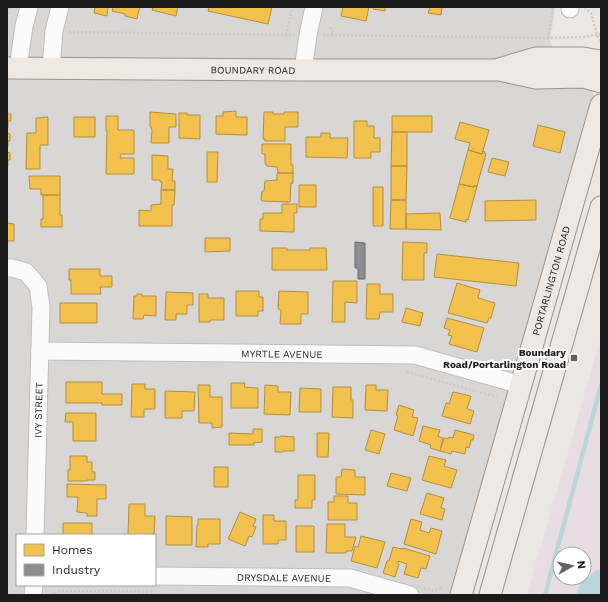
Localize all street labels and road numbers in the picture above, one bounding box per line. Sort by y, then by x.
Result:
street label: BOUNDARY ROAD [210,64,295,76]
street label: PORTARLINGTON ROAD [530,225,572,337]
street label: MYRTLE AVENUE [241,348,323,360]
street label: IVY STREET [33,382,44,438]
street label: DRYSDALE AVENUE [237,572,331,584]

